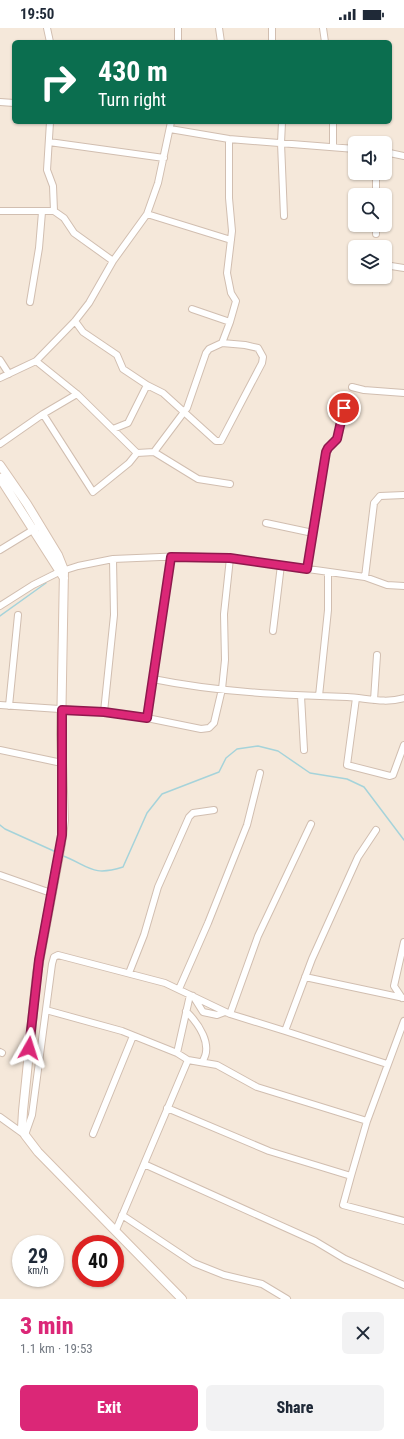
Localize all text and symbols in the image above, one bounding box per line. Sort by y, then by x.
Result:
text: 19:50 [20,5,54,23]
text: 430 m [98,55,168,88]
icon: right [32,56,84,108]
text: Turn right [98,89,166,110]
map controls [348,136,392,284]
button: sound [348,136,392,180]
button: search [348,188,392,232]
button: layers [348,240,392,284]
pin [327,391,361,425]
icon: arrive [333,397,355,419]
position arrow [8,1027,50,1069]
speed limit sign: 40 [72,1235,124,1287]
text: 29 [28,1244,48,1268]
text: km/h [28,1265,48,1276]
text: 3 min [20,1312,74,1340]
button: close [342,1312,384,1354]
text: 1.1 km · 19:53 [20,1341,93,1356]
button: Exit [20,1385,198,1431]
button: Share [206,1385,384,1431]

